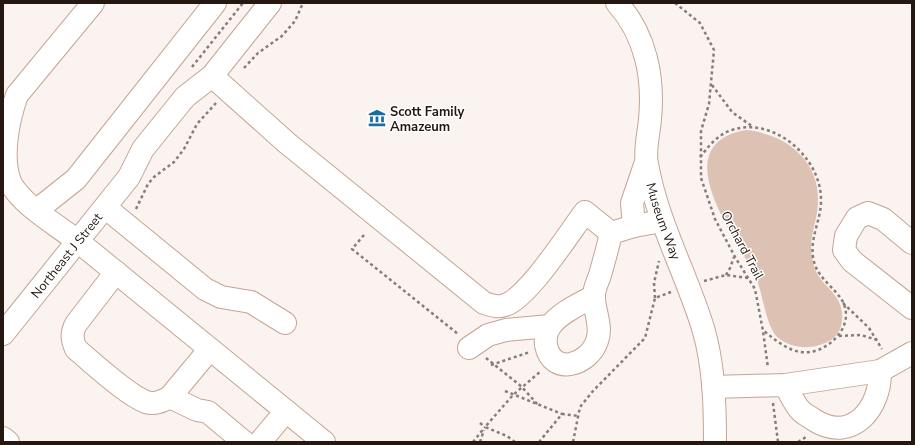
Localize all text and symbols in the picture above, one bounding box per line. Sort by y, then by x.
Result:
place label: Scott Family Amazeum [390,103,465,136]
museum icon: Scott Family Amazeum [367,108,387,128]
street label: Museum Way [641,181,685,263]
street label: Orchard Trail [716,208,768,283]
street label: Northeast J Street [27,209,107,302]

